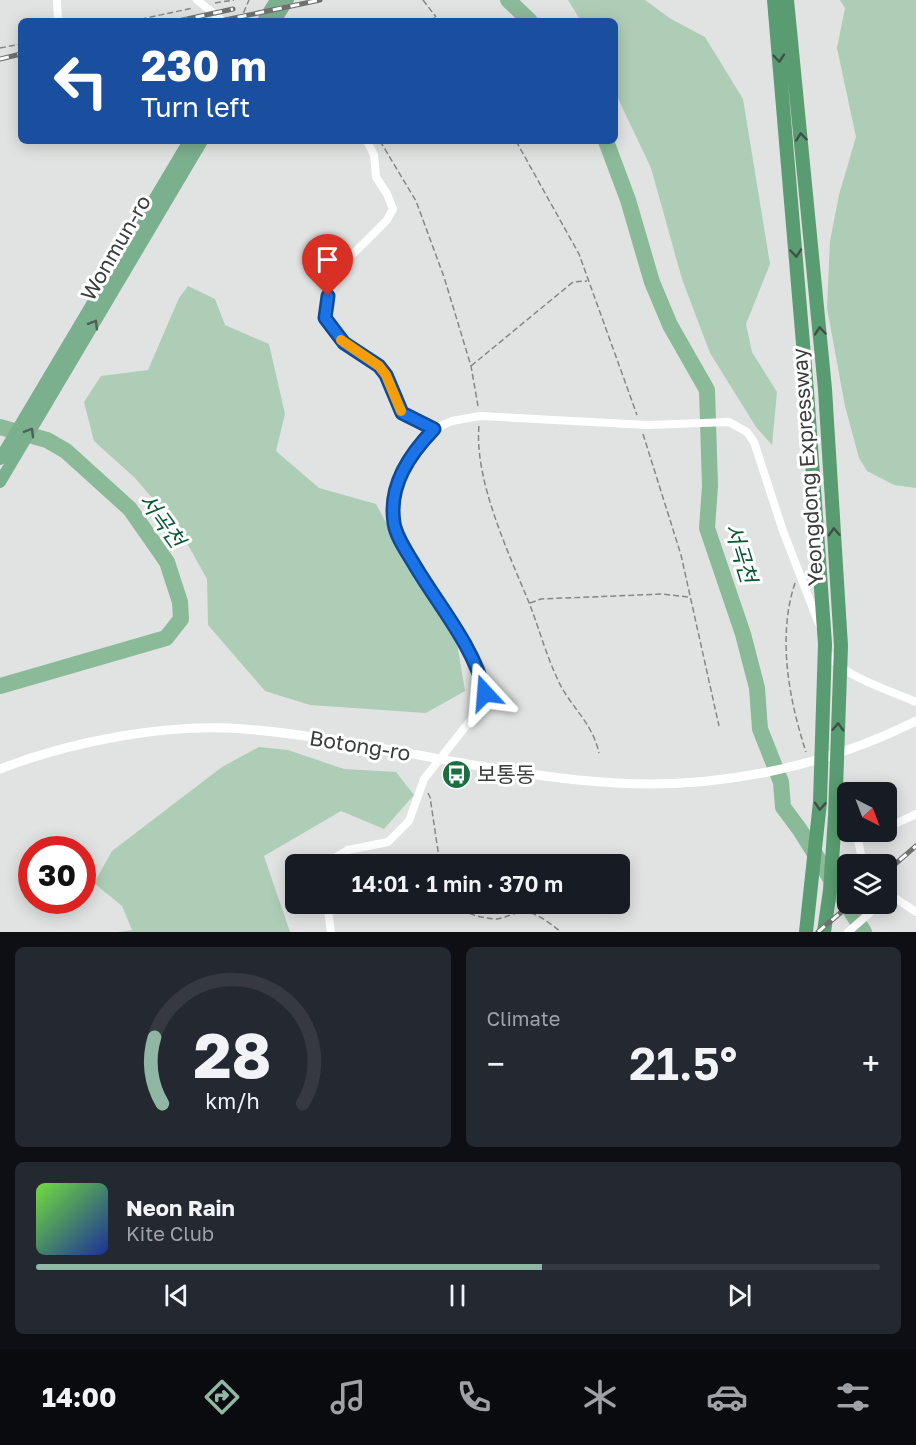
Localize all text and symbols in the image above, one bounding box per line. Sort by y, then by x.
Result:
text: 230 m [141,40,267,90]
icon: left [42,42,120,120]
one-way arrow [772,54,785,63]
text: Turn left [141,91,250,123]
one-way arrow [795,132,808,141]
street label: Wonmun-ro [74,190,156,305]
pin [302,234,353,296]
icon: arrive [311,243,344,276]
one-way arrow [789,248,802,257]
one-way arrow [86,320,98,330]
one-way arrow [814,326,827,336]
street label: Yeongdong Expressway [786,347,828,587]
one-way arrow [23,428,34,438]
water label: 서곡천 [134,487,193,554]
water label: 서곡천 [720,520,764,588]
one-way arrow [827,528,840,537]
position arrow [453,661,517,725]
one-way arrow [831,723,844,732]
street label: Botong-ro [308,724,413,766]
bus stop icon: 보통동 [440,759,472,791]
place label: 보통동 [477,761,535,787]
north arrow [837,782,897,842]
map controls [837,782,897,914]
one-way arrow [814,802,827,811]
speed limit sign: 30 [18,836,96,914]
button: layers [837,854,897,914]
text: 14:01 · 1 min · 370 m [352,870,563,897]
text: Climate [487,1006,560,1030]
text: 28 [194,1017,272,1092]
text: 21.5° [629,1036,737,1090]
text: − [487,1044,505,1083]
text: + [862,1044,880,1083]
text: km/h [205,1088,260,1114]
text: Neon Rain [126,1194,235,1221]
text: Kite Club [126,1221,214,1245]
icon: previous [160,1279,193,1312]
icon: pause [441,1279,474,1312]
icon: next [723,1279,756,1312]
icon: directions [201,1376,243,1418]
icon: music [327,1376,369,1418]
icon: phone [453,1376,495,1418]
icon: climate [579,1376,621,1418]
icon: car [706,1376,748,1418]
icon: filters [832,1376,874,1418]
text: 14:00 [42,1381,117,1413]

